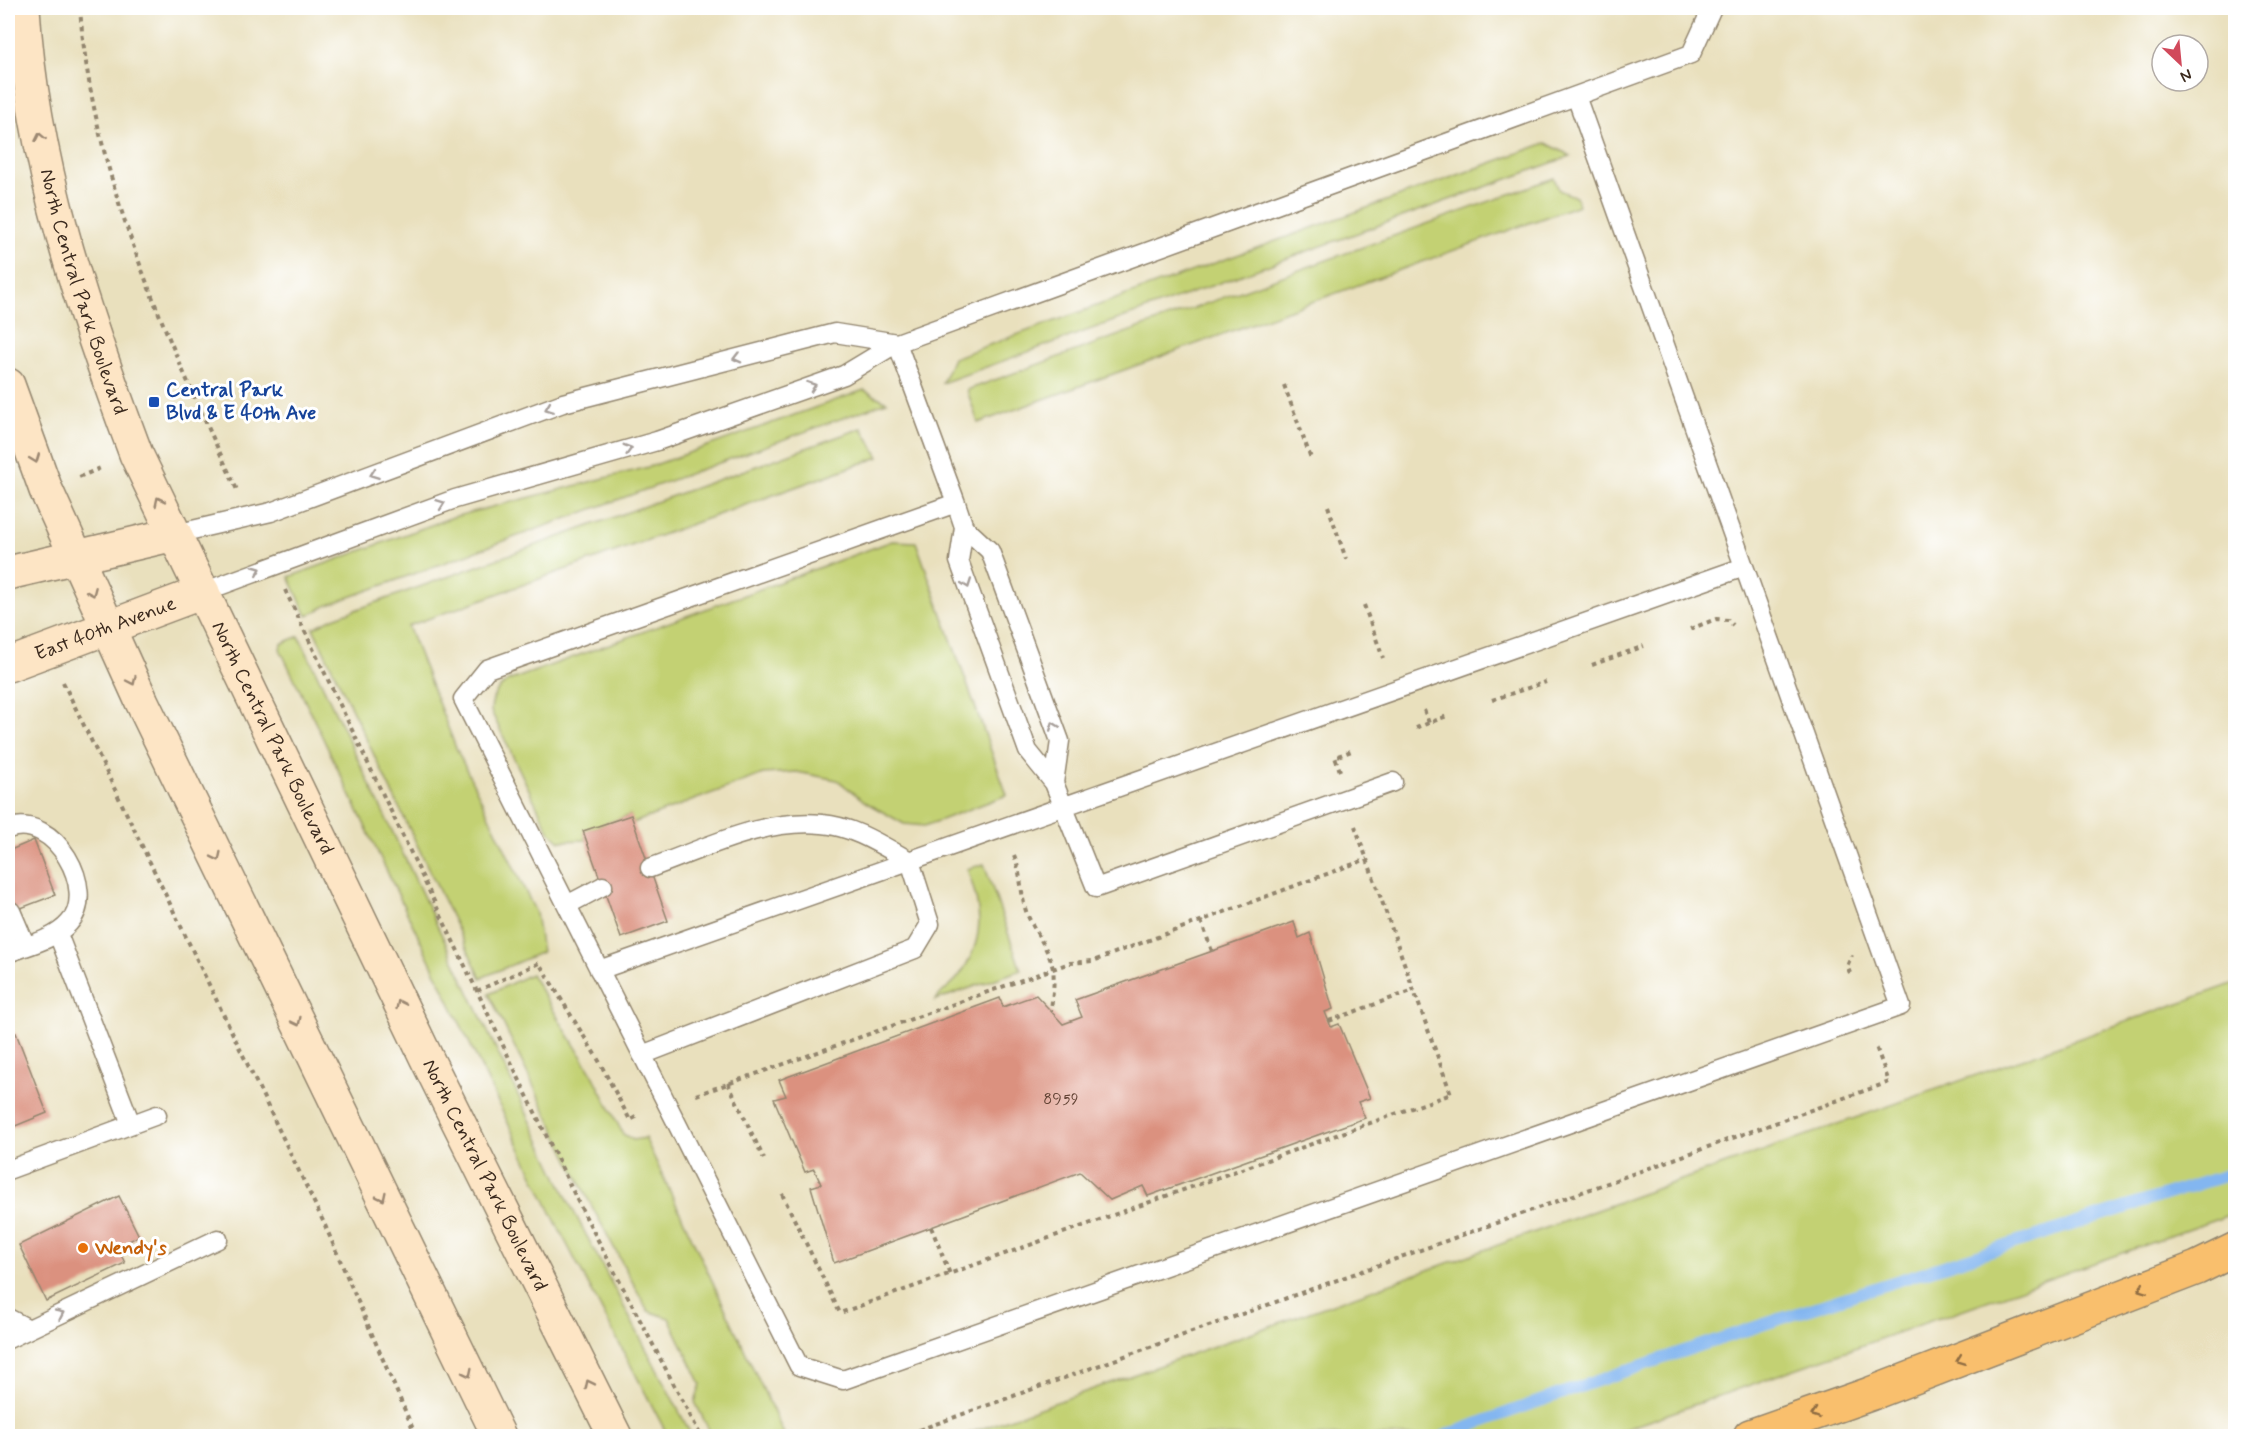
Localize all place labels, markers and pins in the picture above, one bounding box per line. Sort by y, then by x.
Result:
place label: Central Park Blvd & E 40th Ave [166,377,316,427]
marker: Central Park Blvd & E 40th Ave [147,395,161,409]
place label: Wendy's [94,1235,167,1262]
marker: Wendy's [76,1241,90,1255]

